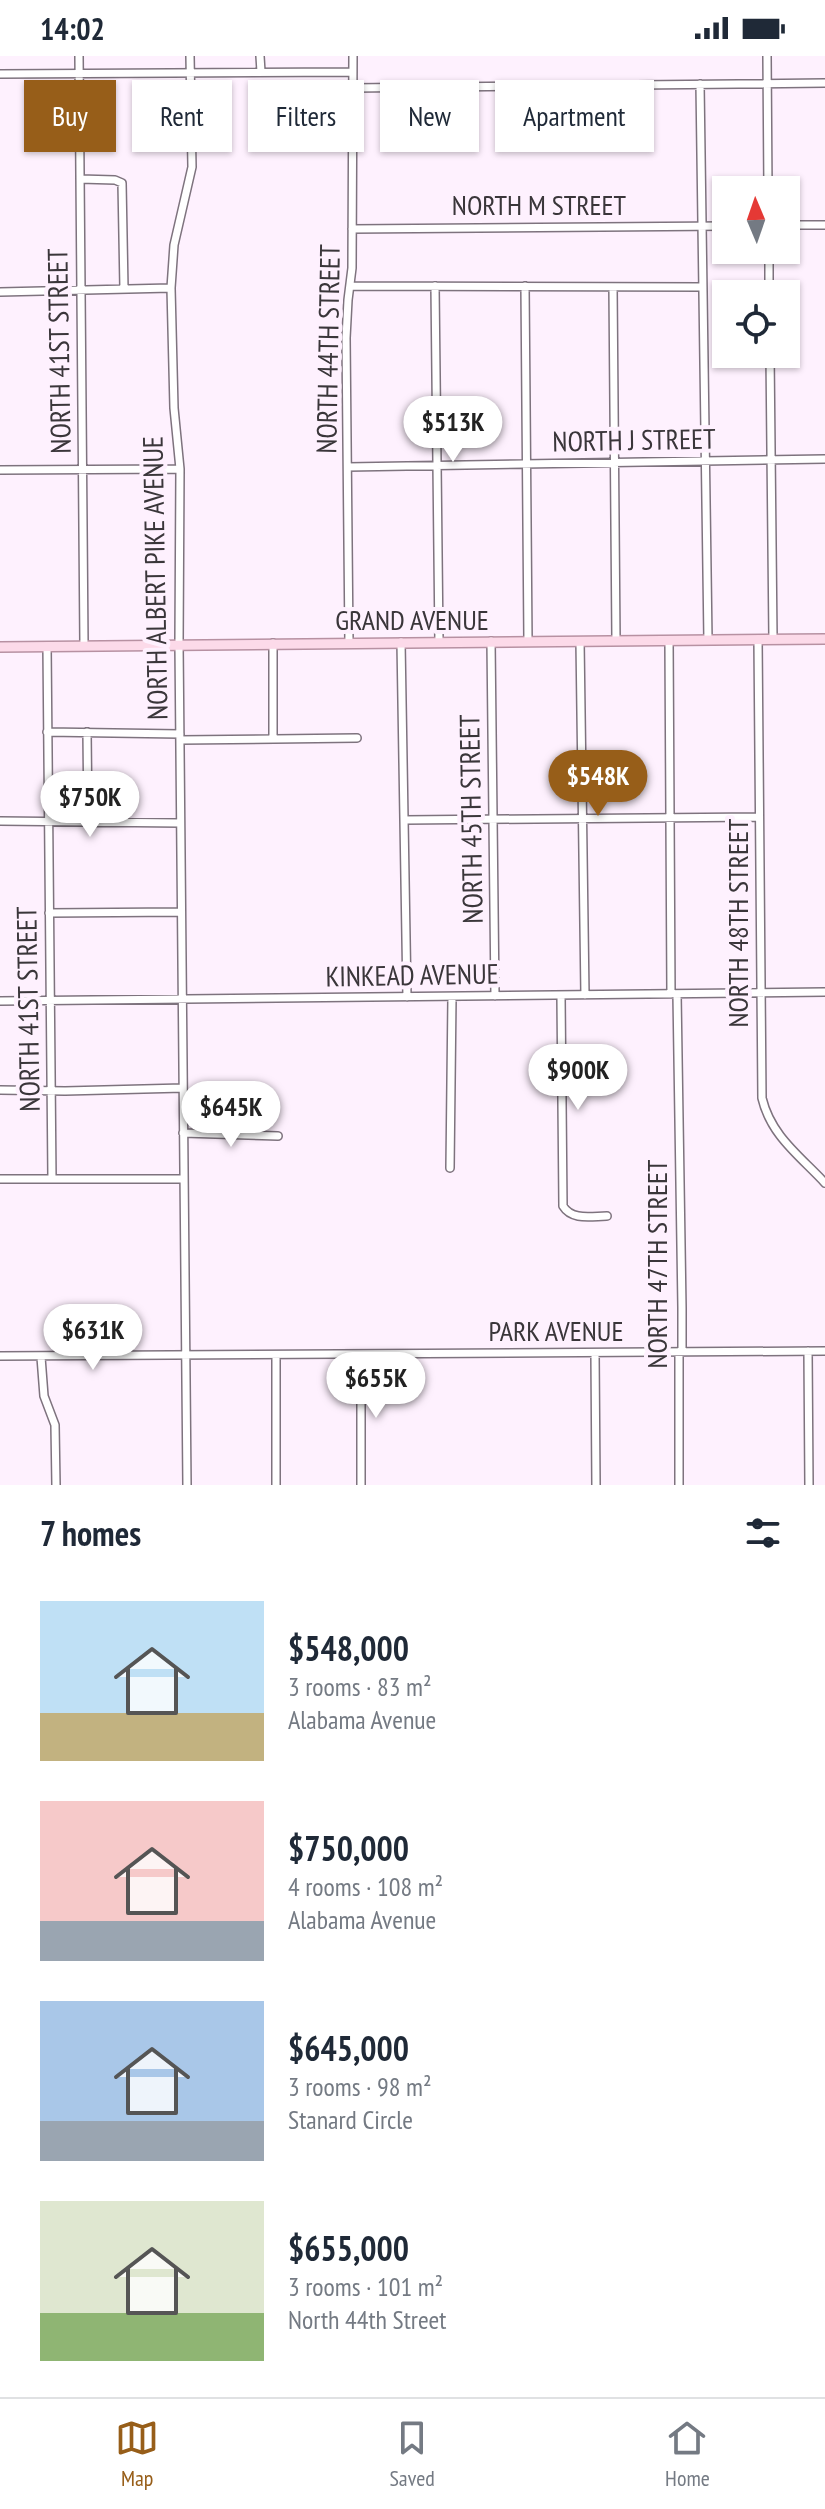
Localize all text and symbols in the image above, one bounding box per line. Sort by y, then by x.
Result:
text: 14:02 [40,9,105,48]
chip: Buy [24,80,116,152]
chip: Rent [132,80,232,152]
chip: Filters [248,80,364,152]
chip: New [380,80,479,152]
chip: Apartment [495,80,654,152]
north arrow [712,176,800,264]
map controls [712,176,800,368]
street label: NORTH M STREET [452,186,627,223]
street label: NORTH 44TH STREET [307,244,348,454]
street label: NORTH 41ST STREET [38,248,79,454]
button: locate [712,280,800,368]
pin: $513K [397,396,509,464]
text: $513K [421,405,485,438]
street label: NORTH J STREET [552,420,716,459]
street label: NORTH ALBERT PIKE AVENUE [134,436,175,720]
street label: GRAND AVENUE [335,601,489,638]
street label: NORTH 45TH STREET [450,714,491,924]
pin: $548K [542,750,654,818]
text: $548K [566,759,630,792]
pin: $750K [34,771,146,839]
text: $750K [58,780,122,813]
street label: NORTH 48TH STREET [719,818,756,1028]
street label: NORTH 41ST STREET [7,906,48,1112]
street label: KINKEAD AVENUE [325,954,499,995]
pin: $900K [522,1044,634,1112]
text: $900K [546,1053,610,1086]
pin: $645K [175,1081,287,1149]
text: $645K [199,1090,263,1123]
street label: NORTH 47TH STREET [638,1159,675,1369]
pin: $631K [37,1304,149,1372]
street label: PARK AVENUE [489,1312,623,1349]
text: $631K [61,1313,125,1346]
pin: $655K [320,1352,432,1420]
text: $655K [344,1361,408,1394]
text: 7 homes [40,1511,141,1555]
icon: filters [741,1511,785,1555]
text: $548,000 [288,1626,409,1670]
icon: home [104,1633,200,1729]
text: 3 rooms · 83 m² [288,1670,432,1703]
text: Alabama Avenue [288,1703,436,1736]
text: $750,000 [288,1826,409,1870]
icon: home [104,1833,200,1929]
text: 4 rooms · 108 m² [288,1870,443,1903]
text: Alabama Avenue [288,1903,436,1936]
text: $645,000 [288,2026,409,2070]
icon: home [104,2033,200,2129]
text: 3 rooms · 98 m² [288,2070,432,2103]
text: Stanard Circle [288,2103,413,2136]
text: $655,000 [288,2226,409,2270]
icon: home [104,2233,200,2329]
text: 3 rooms · 101 m² [288,2270,443,2303]
text: North 44th Street [288,2303,446,2336]
tab: Map [115,2416,159,2492]
tab: Saved [389,2416,435,2492]
tab: Home [665,2416,710,2492]

